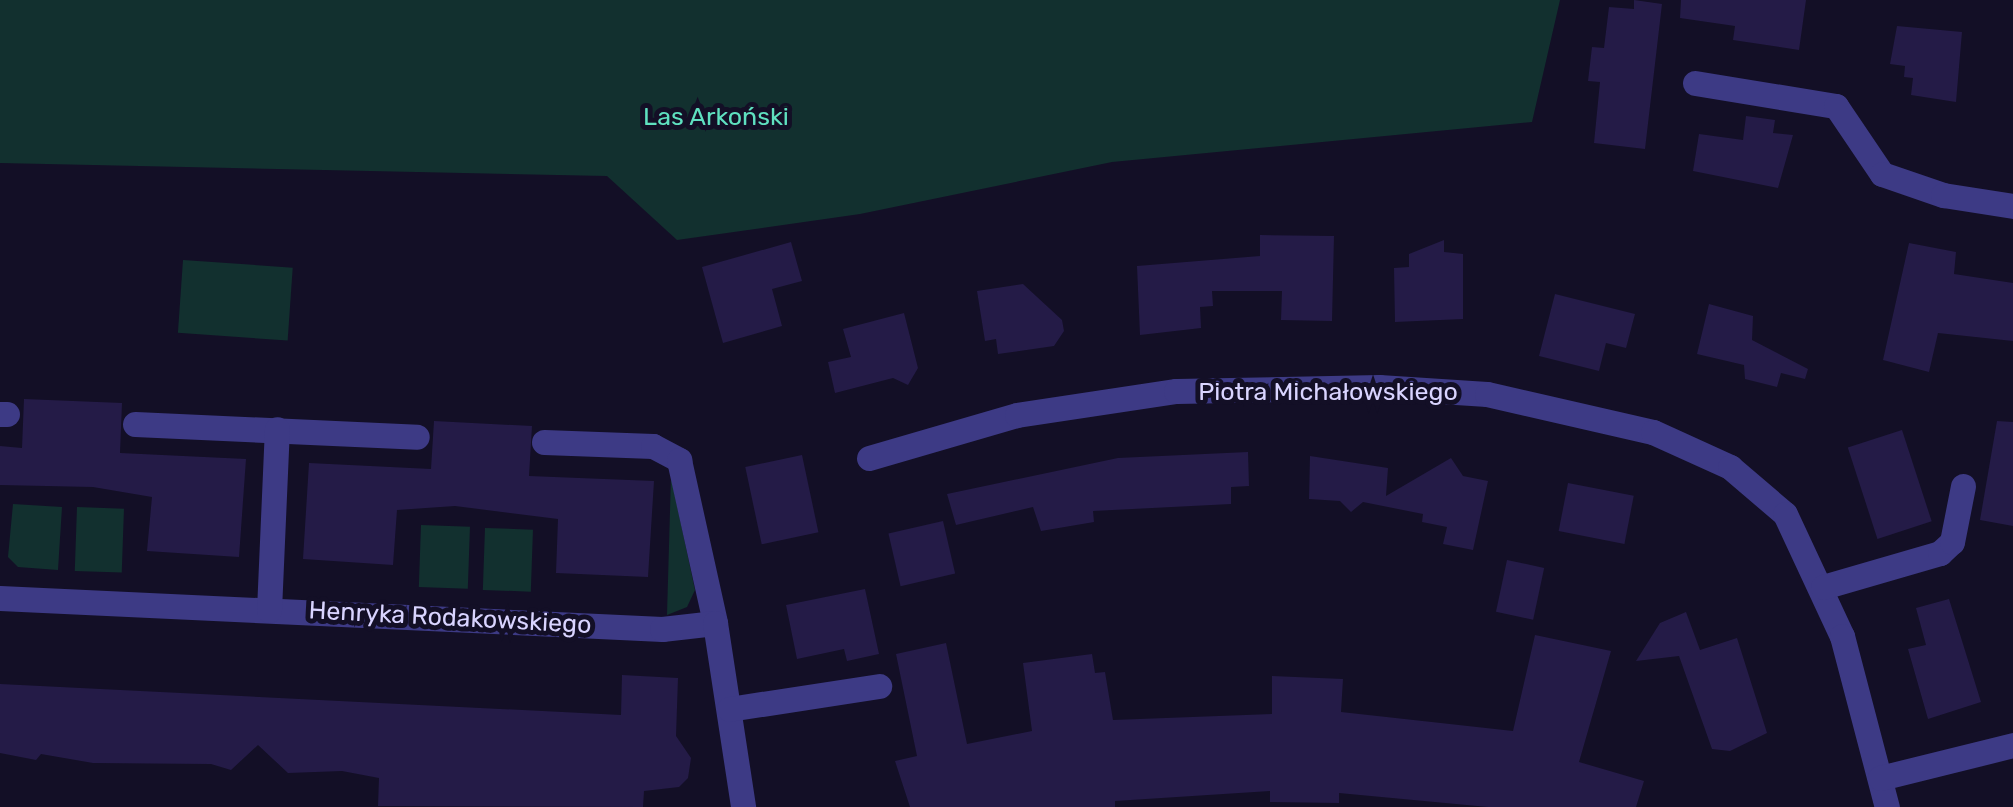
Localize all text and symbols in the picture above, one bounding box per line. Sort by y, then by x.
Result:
park label: Las Arkoński [643,102,789,132]
street label: Piotra Michałowskiego [1198,377,1458,407]
street label: Henryka Rodakowskiego [308,596,592,640]

